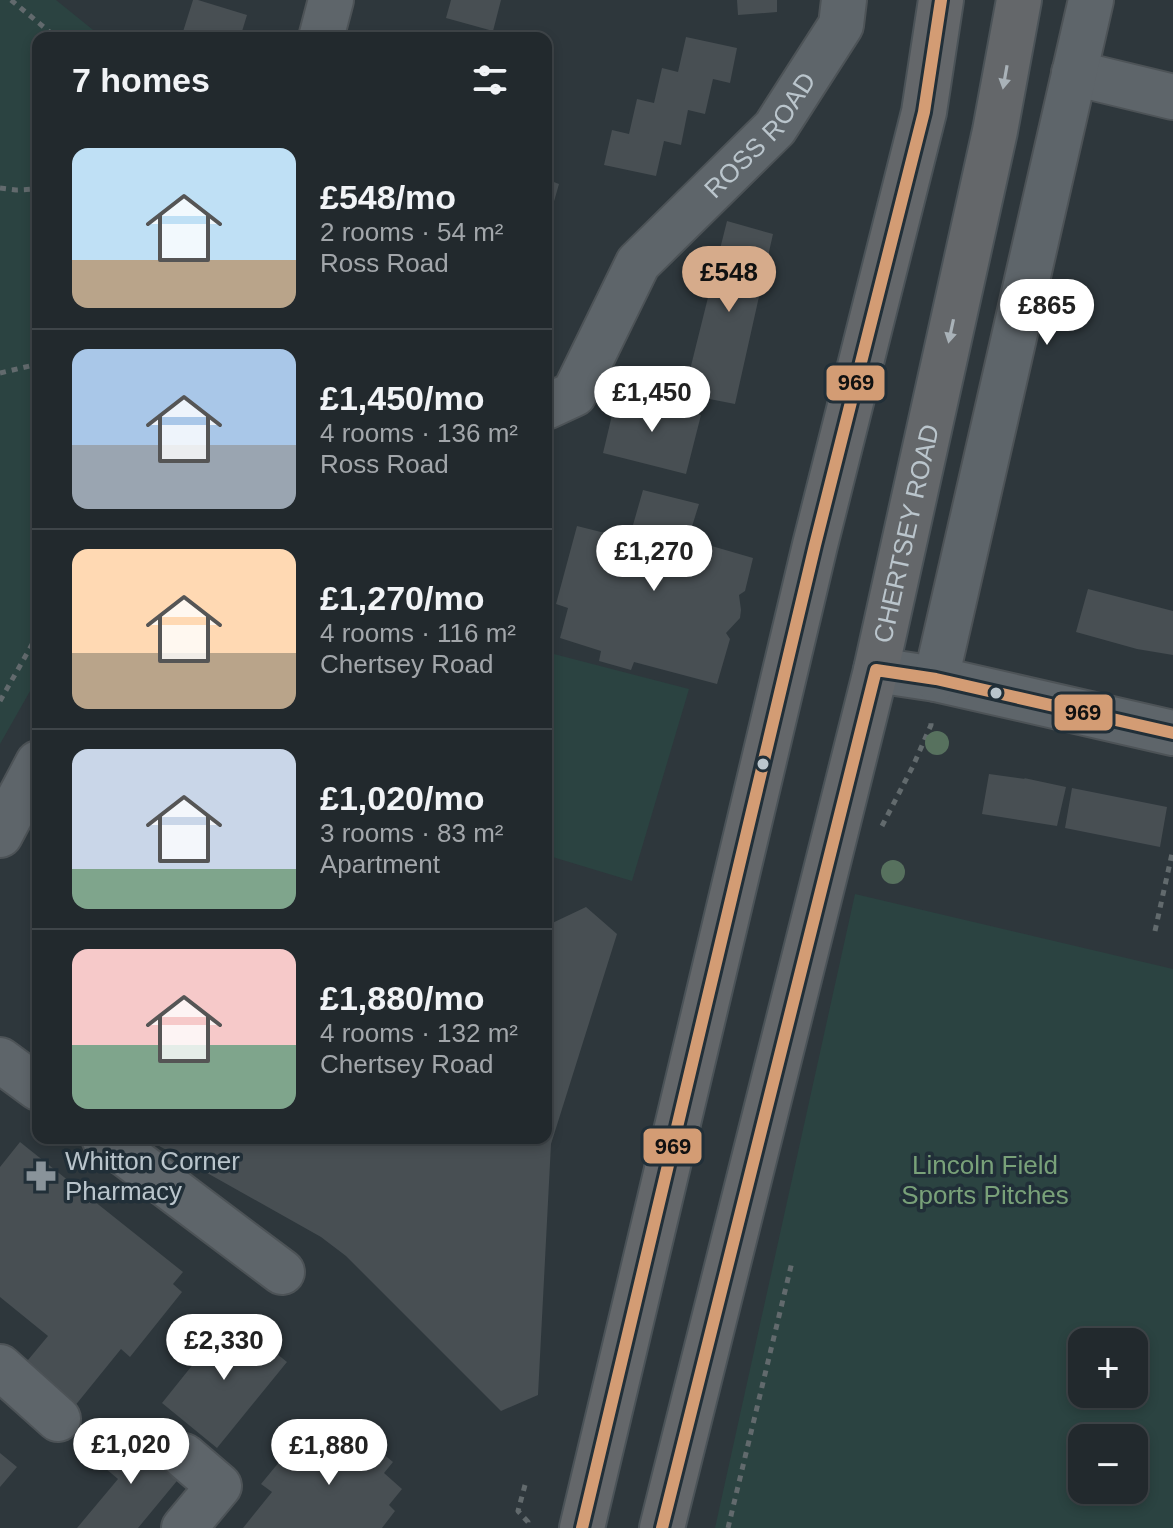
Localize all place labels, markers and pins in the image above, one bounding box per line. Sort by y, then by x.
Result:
pin: £548 [682,246,776,314]
pin: £865 [1000,279,1094,347]
pin: £1,450 [587,366,717,434]
pin: £1,270 [589,525,719,593]
unlabelled marker [988,685,1004,701]
unlabelled marker [755,756,771,772]
place label: Whitton Corner Pharmacy [65,1146,240,1206]
pharmacy icon: Whitton Corner Pharmacy [24,1159,58,1193]
pin: £2,330 [159,1314,289,1382]
pin: £1,020 [66,1418,196,1486]
pin: £1,880 [264,1419,394,1487]

